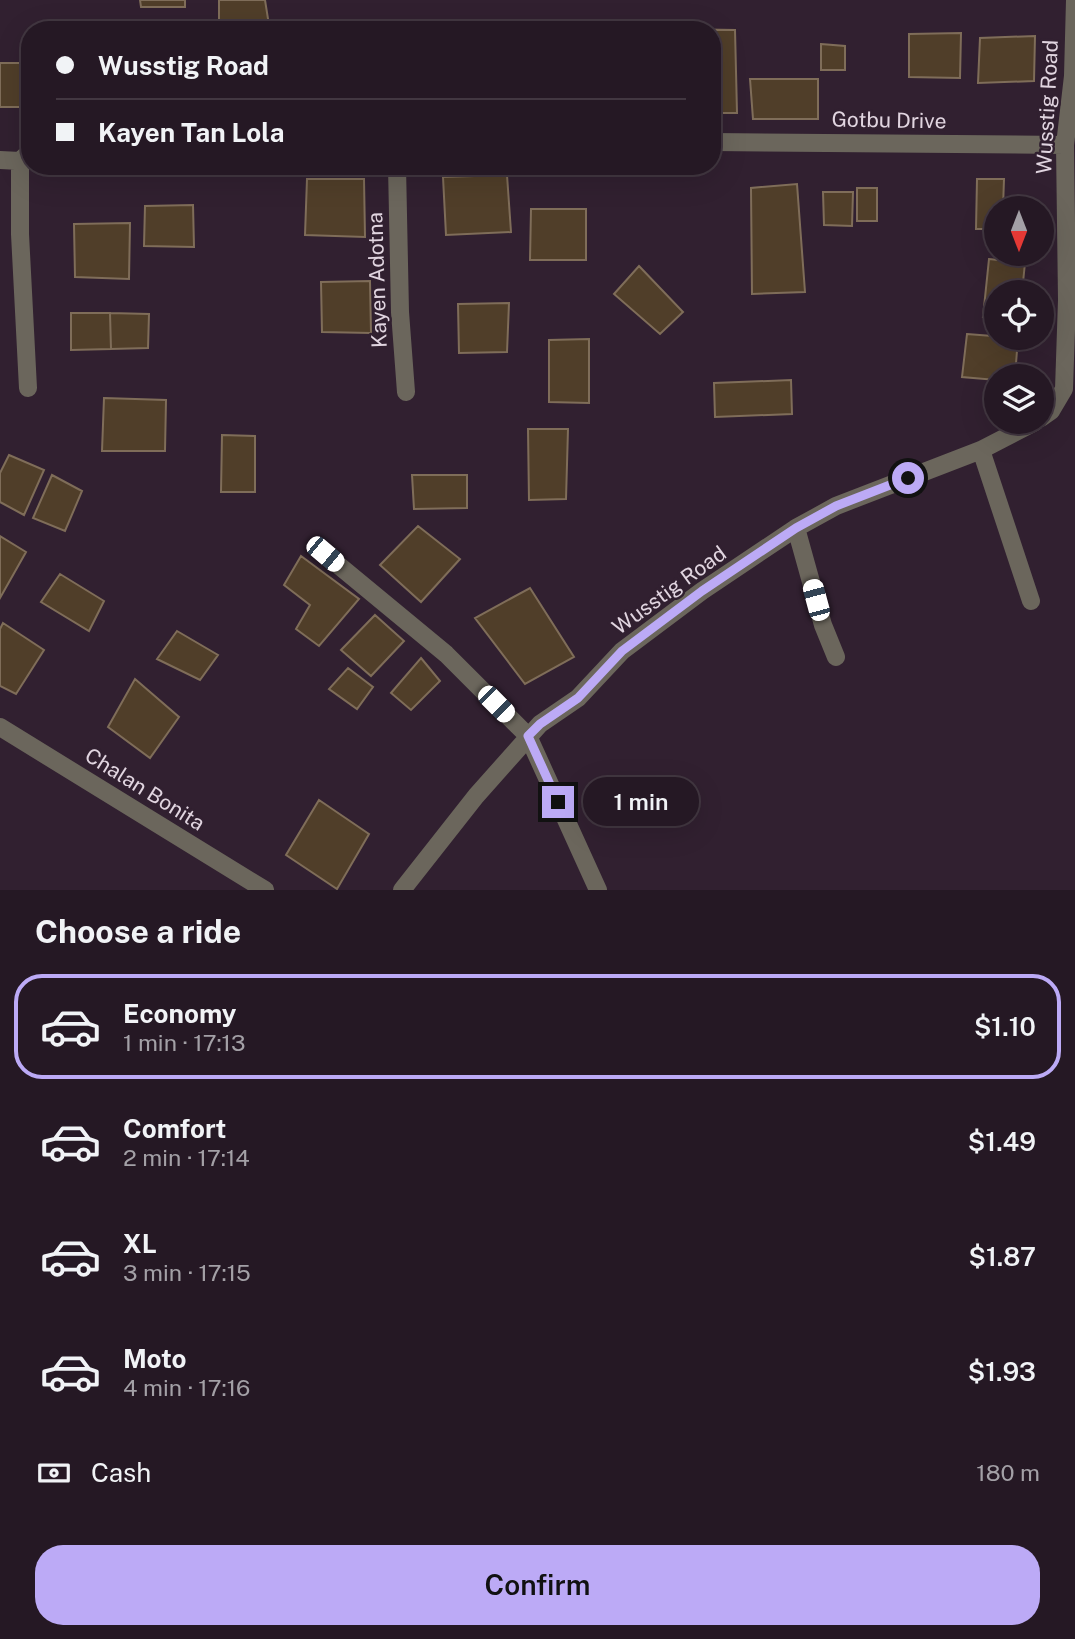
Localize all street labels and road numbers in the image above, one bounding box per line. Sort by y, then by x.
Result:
street label: Wusstig Road [1031,39,1063,175]
street label: Gotbu Drive [831,106,947,134]
street label: Kayen Adotna [362,212,392,348]
street label: Wusstig Road [607,540,731,640]
street label: Chalan Bonita [81,742,209,836]

